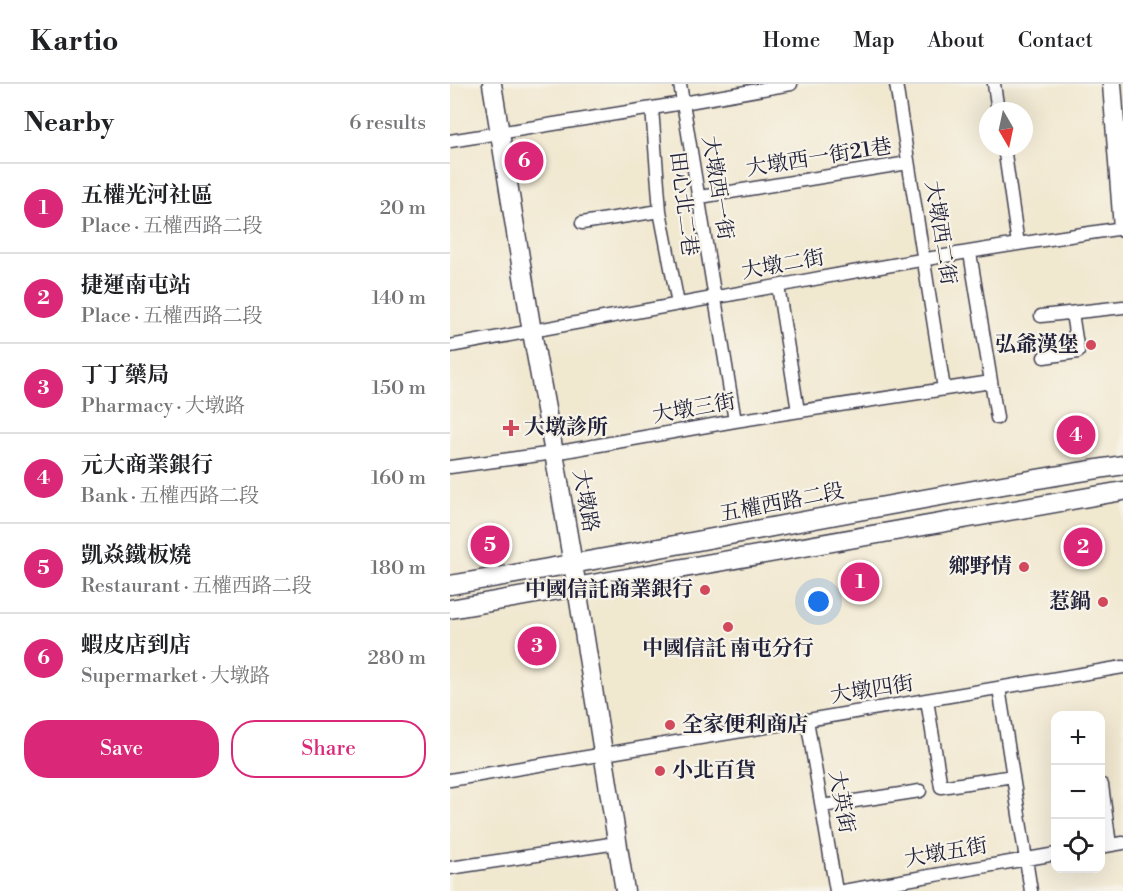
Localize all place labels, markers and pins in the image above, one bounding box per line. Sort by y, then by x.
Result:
pin: 6 [504,138,544,184]
place label: 弘爺漢堡 [995,332,1079,358]
marker: 弘爺漢堡 [1084,338,1098,352]
pin: 4 [1056,412,1096,458]
place label: 大墩診所 [524,415,608,441]
marker: 大墩診所 [502,419,520,437]
pin: 5 [470,522,510,568]
pin: 2 [1064,524,1102,570]
place label: 鄉野情 [949,554,1012,580]
pin: 1 [840,560,880,604]
marker: 鄉野情 [1017,560,1031,574]
place label: 中國信託商業銀行 [525,577,693,603]
marker: 中國信託商業銀行 [698,583,712,597]
place label: 惹鍋 [1049,589,1091,615]
marker: 惹鍋 [1096,595,1110,609]
marker: 中國信託 南屯分行 [721,620,735,634]
pin: 3 [518,624,556,668]
place label: 中國信託 南屯分行 [642,636,814,662]
place label: 全家便利商店 [682,712,808,738]
marker: 全家便利商店 [663,718,677,732]
place label: 小北百貨 [672,758,756,784]
marker: 小北百貨 [653,764,667,778]

